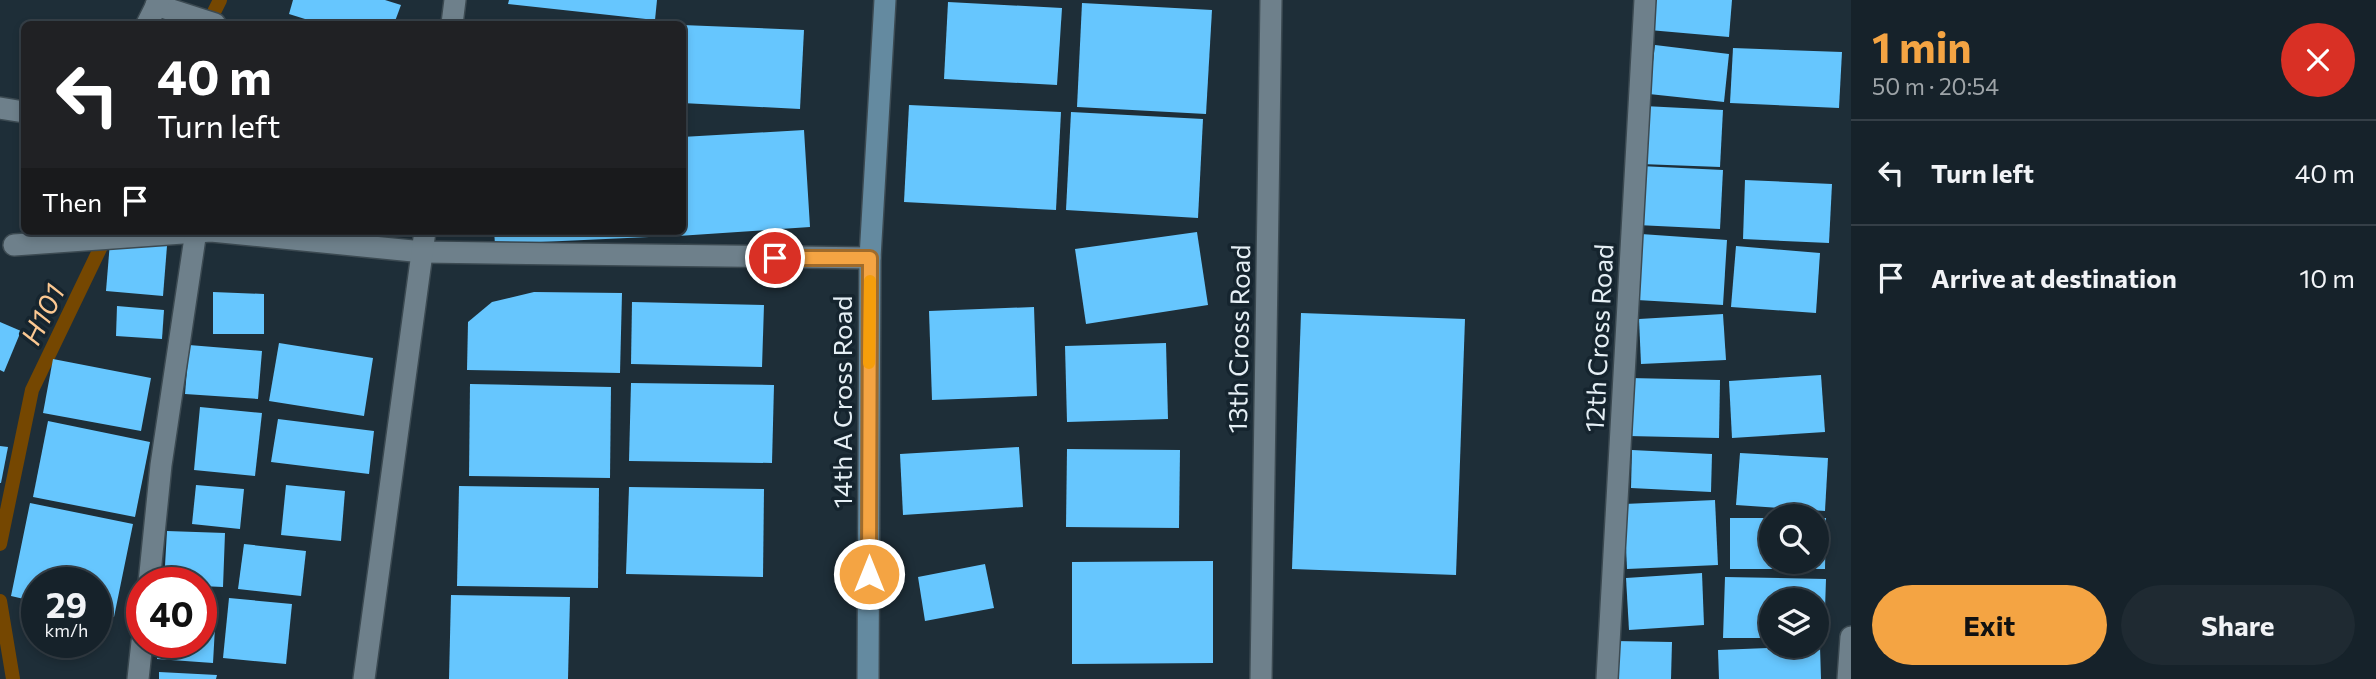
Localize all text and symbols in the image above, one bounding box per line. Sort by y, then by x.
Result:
text: 1 min [1872,20,1972,72]
button: close [2281,23,2355,97]
text: 40 m [157,45,272,105]
icon: left [42,49,133,140]
text: 50 m · 20:54 [1872,72,1999,100]
text: Turn left [157,105,281,145]
icon: left [1872,154,1910,192]
text: Turn left [1931,157,2034,188]
text: 40 m [2295,157,2355,188]
icon: arrive [116,182,154,220]
text: Then [42,186,102,217]
pin [745,228,805,288]
icon: arrive [756,239,794,277]
street label: 12th Cross Road [1578,243,1618,433]
street label: 13th Cross Road [1221,244,1255,434]
icon: arrive [1872,259,1910,297]
text: Arrive at destination [1931,262,2177,293]
text: 10 m [2299,262,2355,293]
water label: H101 [13,278,71,350]
street label: 14th A Cross Road [826,296,857,508]
map controls [1759,504,1829,658]
button: search [1759,504,1829,574]
position arrow [832,537,906,611]
speed limit sign: 40 [126,567,217,658]
text: 29 [46,582,87,625]
button: Exit [1872,585,2107,665]
button: Share [2121,585,2355,665]
button: layers [1759,588,1829,658]
text: km/h [45,619,88,641]

